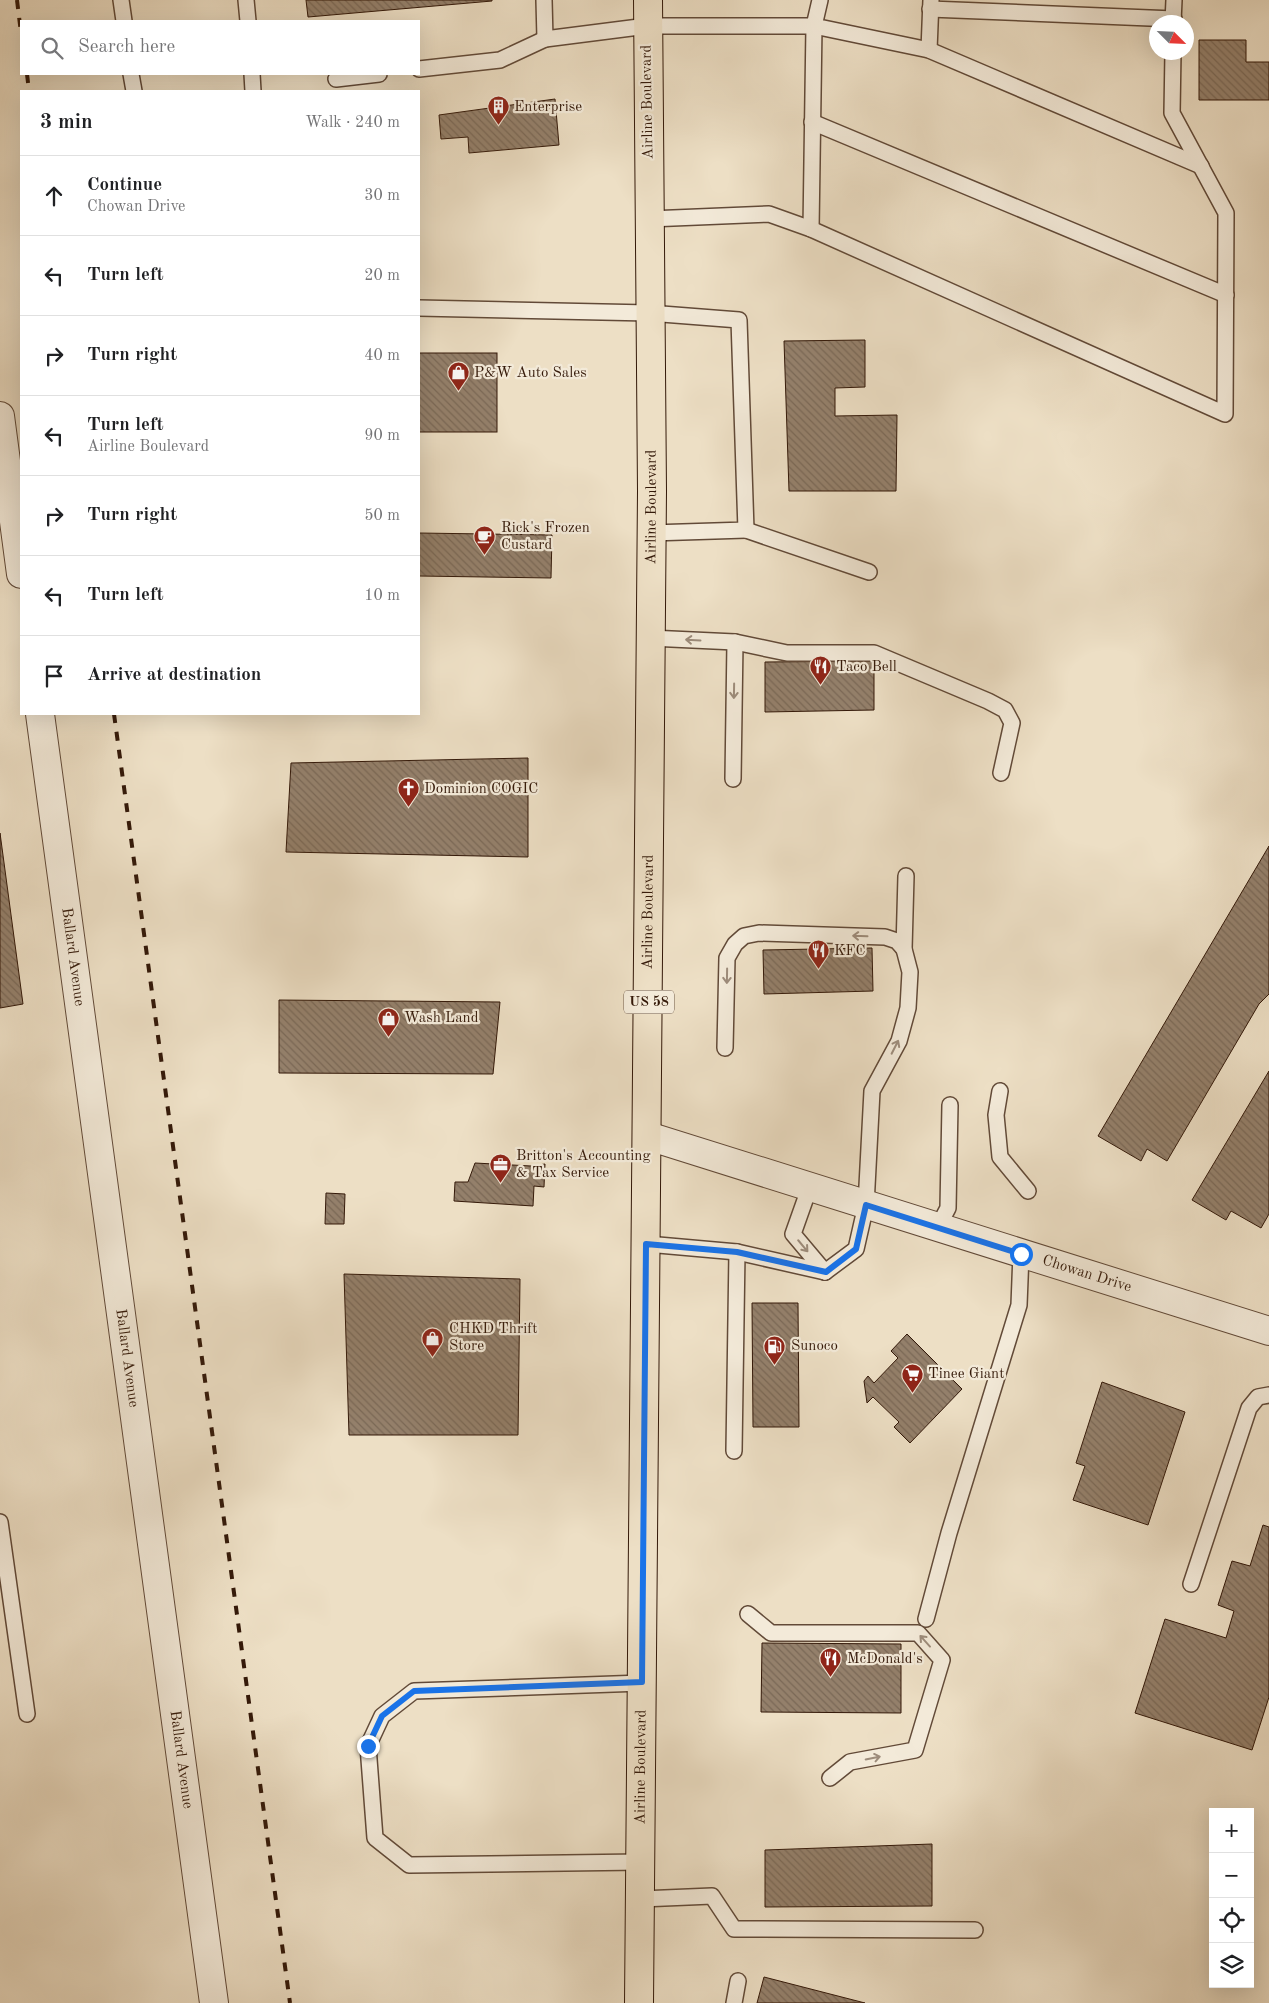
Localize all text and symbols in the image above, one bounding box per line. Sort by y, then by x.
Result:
north arrow [1149,15,1194,60]
search box [20,20,420,75]
icon: search [38,34,66,62]
text: Search here [78,38,175,57]
street label: Airline Boulevard [639,44,656,159]
building icon: Enterprise [486,95,510,126]
place label: Enterprise [514,100,582,115]
text: 3 min [40,112,93,133]
text: Walk · 240 m [305,115,400,131]
text: Continue [87,176,162,195]
icon: ahead [40,182,68,210]
text: 30 m [364,188,400,204]
text: Chowan Drive [87,199,185,215]
icon: left [40,262,68,290]
text: Turn left [87,266,164,285]
text: 20 m [364,268,400,284]
icon: right [40,342,68,370]
text: Turn right [87,346,177,365]
text: 40 m [364,348,400,364]
shop icon: P&W Auto Sales [446,361,470,392]
place label: P&W Auto Sales [474,366,587,381]
text: Turn left [87,416,164,435]
icon: left [40,422,68,450]
text: 90 m [364,428,400,444]
text: Airline Boulevard [87,439,209,455]
street label: Airline Boulevard [644,449,660,564]
icon: right [40,502,68,530]
text: Turn right [87,506,177,525]
text: 50 m [364,508,400,524]
place label: Rick's Frozen Custard [501,521,590,553]
cafe icon: Rick's Frozen Custard [473,525,497,556]
icon: left [40,582,68,610]
text: Turn left [87,586,164,605]
text: 10 m [364,588,400,604]
one-way arrow [685,635,701,645]
restaurant icon: Taco Bell [808,655,832,686]
place label: Taco Bell [836,660,897,675]
icon: arrive [40,662,68,690]
text: Arrive at destination [87,666,261,685]
one-way arrow [729,682,739,699]
church icon: Dominion COGIC [396,777,420,808]
place label: Dominion COGIC [424,782,538,797]
street label: Airline Boulevard [640,854,656,969]
street label: Ballard Avenue [59,907,87,1007]
one-way arrow [852,931,868,941]
restaurant icon: KFC [806,939,830,970]
place label: KFC [834,944,866,959]
one-way arrow [722,968,732,984]
road number: US 58 [624,990,674,1014]
shop icon: Wash Land [376,1006,400,1037]
place label: Wash Land [404,1011,479,1026]
one-way arrow [890,1040,900,1055]
place label: Britton's Accounting & Tax Service [516,1149,651,1181]
office icon: Britton's Accounting & Tax Service [488,1153,512,1184]
one-way arrow [798,1239,809,1252]
route start [1010,1243,1033,1266]
street label: Chowan Drive [1041,1253,1133,1295]
street label: Ballard Avenue [113,1308,141,1408]
place label: CHKD Thrift Store [449,1322,537,1354]
shop icon: CHKD Thrift Store [421,1326,445,1357]
fuel station icon: Sunoco [763,1334,787,1365]
place label: Sunoco [791,1339,838,1354]
supermarket icon: Tinee Giant [900,1362,924,1393]
place label: Tinee Giant [928,1367,1004,1382]
one-way arrow [919,1635,931,1648]
restaurant icon: McDonald's [819,1647,843,1678]
place label: McDonald's [847,1652,923,1667]
street label: Ballard Avenue [167,1709,195,1810]
street label: Airline Boulevard [633,1709,649,1824]
route end [357,1735,380,1758]
one-way arrow [864,1753,880,1762]
map controls [1209,1808,1254,1988]
button: + [1209,1808,1254,1853]
button: − [1209,1853,1254,1898]
button: locate [1209,1898,1254,1943]
button: layers [1209,1943,1254,1988]

